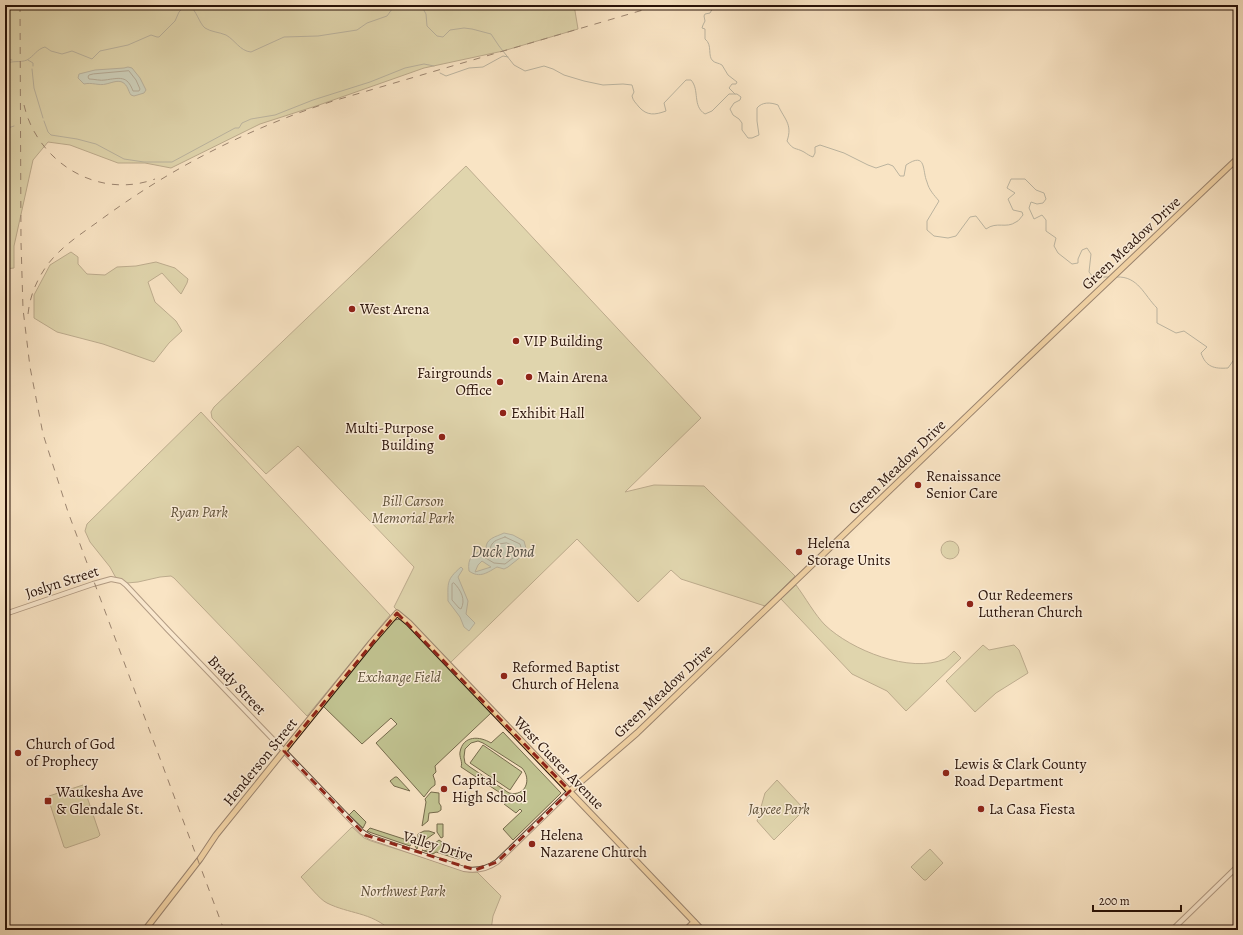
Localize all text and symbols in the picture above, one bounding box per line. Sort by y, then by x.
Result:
street label: Green Meadow Drive [1077,192,1185,294]
place label: West Arena [359,299,430,319]
marker: West Arena [347,304,357,314]
place label: VIP Building [523,331,603,351]
marker: VIP Building [511,336,521,346]
place label: Fairgrounds Office [417,363,492,400]
place label: Main Arena [537,367,608,387]
marker: Main Arena [524,372,534,382]
marker: Fairgrounds Office [495,377,505,387]
place label: Exhibit Hall [511,403,585,423]
marker: Exhibit Hall [498,408,508,418]
street label: Green Meadow Drive [844,415,950,519]
place label: Multi-Purpose Building [345,418,434,455]
marker: Multi-Purpose Building [437,432,447,442]
place label: Renaissance Senior Care [926,466,1001,503]
marker: Renaissance Senior Care [913,480,923,490]
park label: Bill Carson Memorial Park [372,491,455,528]
park label: Ryan Park [170,502,228,522]
place label: Helena Storage Units [807,533,891,570]
water label: Duck Pond [471,541,535,563]
marker: Helena Storage Units [794,547,804,557]
street label: Joslyn Street [23,561,101,603]
place label: Our Redeemers Lutheran Church [978,585,1083,622]
marker: Our Redeemers Lutheran Church [965,599,975,609]
street label: Green Meadow Drive [609,640,717,742]
street label: Brady Street [203,651,271,719]
place label: Reformed Baptist Church of Helena [512,657,620,694]
park label: Exchange Field [357,667,441,687]
marker: Reformed Baptist Church of Helena [499,671,509,681]
street label: West Custer Avenue [509,711,609,814]
street label: Henderson Street [218,714,302,810]
place label: Church of God of Prophecy [26,734,116,771]
marker: Church of God of Prophecy [13,748,23,758]
place label: Lewis & Clark County Road Department [954,754,1087,791]
marker: Lewis & Clark County Road Department [941,768,951,778]
place label: Capital High School [452,770,527,807]
place label: Waukesha Ave & Glendale St. [55,782,144,819]
marker: Capital High School [439,784,449,794]
marker: Waukesha Ave & Glendale St. [43,796,53,806]
park label: Jaycee Park [747,799,810,819]
place label: La Casa Fiesta [989,799,1075,819]
marker: La Casa Fiesta [976,804,986,814]
place label: Helena Nazarene Church [540,825,647,862]
street label: Valley Drive [400,826,476,866]
marker: Helena Nazarene Church [527,839,537,849]
park label: Northwest Park [360,881,446,901]
scale bar [1093,887,1181,913]
text: 200 m [1099,893,1130,909]

